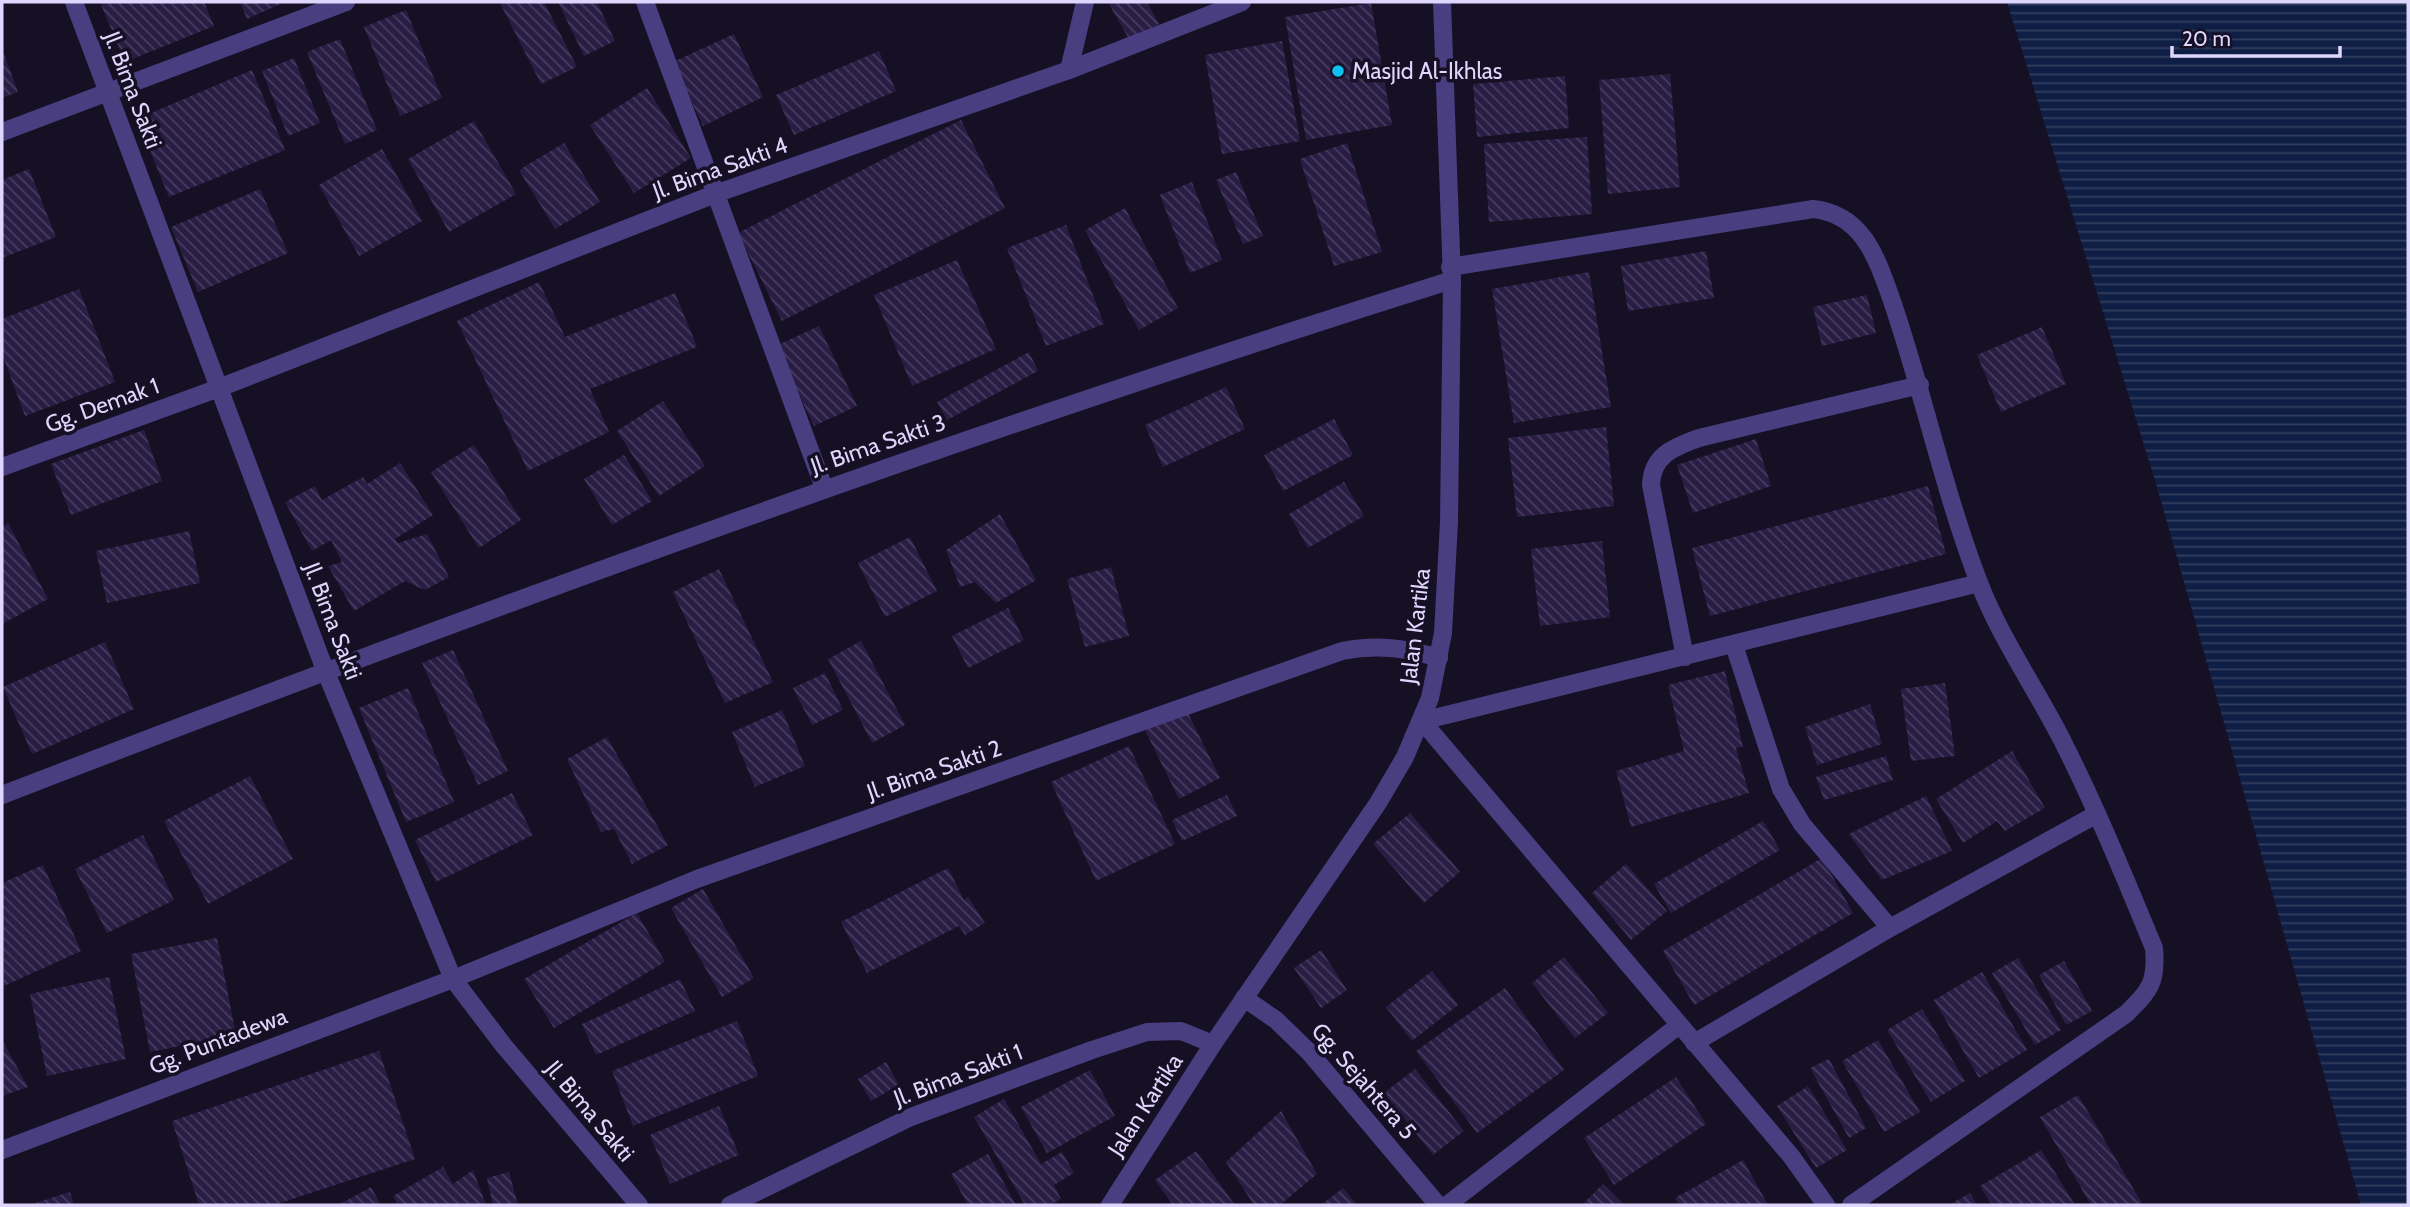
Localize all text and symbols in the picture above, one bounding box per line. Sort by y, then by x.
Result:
scale bar [2172,14,2340,58]
text: 20 m [2182,26,2231,51]
street label: Jl. Bima Sakti [97,27,168,153]
place label: Masjid Al-Ikhlas [1352,57,1502,85]
marker: Masjid Al-Ikhlas [1330,63,1346,79]
street label: Jl. Bima Sakti 4 [648,131,791,206]
street label: Gg. Demak 1 [41,371,163,439]
street label: Jl. Bima Sakti 3 [806,408,949,481]
street label: Jl. Bima Sakti [297,558,368,684]
street label: Jalan Kartika [1394,567,1436,686]
street label: Jl. Bima Sakti 2 [862,734,1005,806]
street label: Gg. Puntadewa [145,1002,291,1080]
street label: Gg. Sejahtera 5 [1306,1017,1422,1145]
street label: Jl. Bima Sakti 1 [889,1038,1026,1113]
street label: Jalan Kartika [1101,1049,1188,1162]
street label: Jl. Bima Sakti [539,1054,640,1167]

